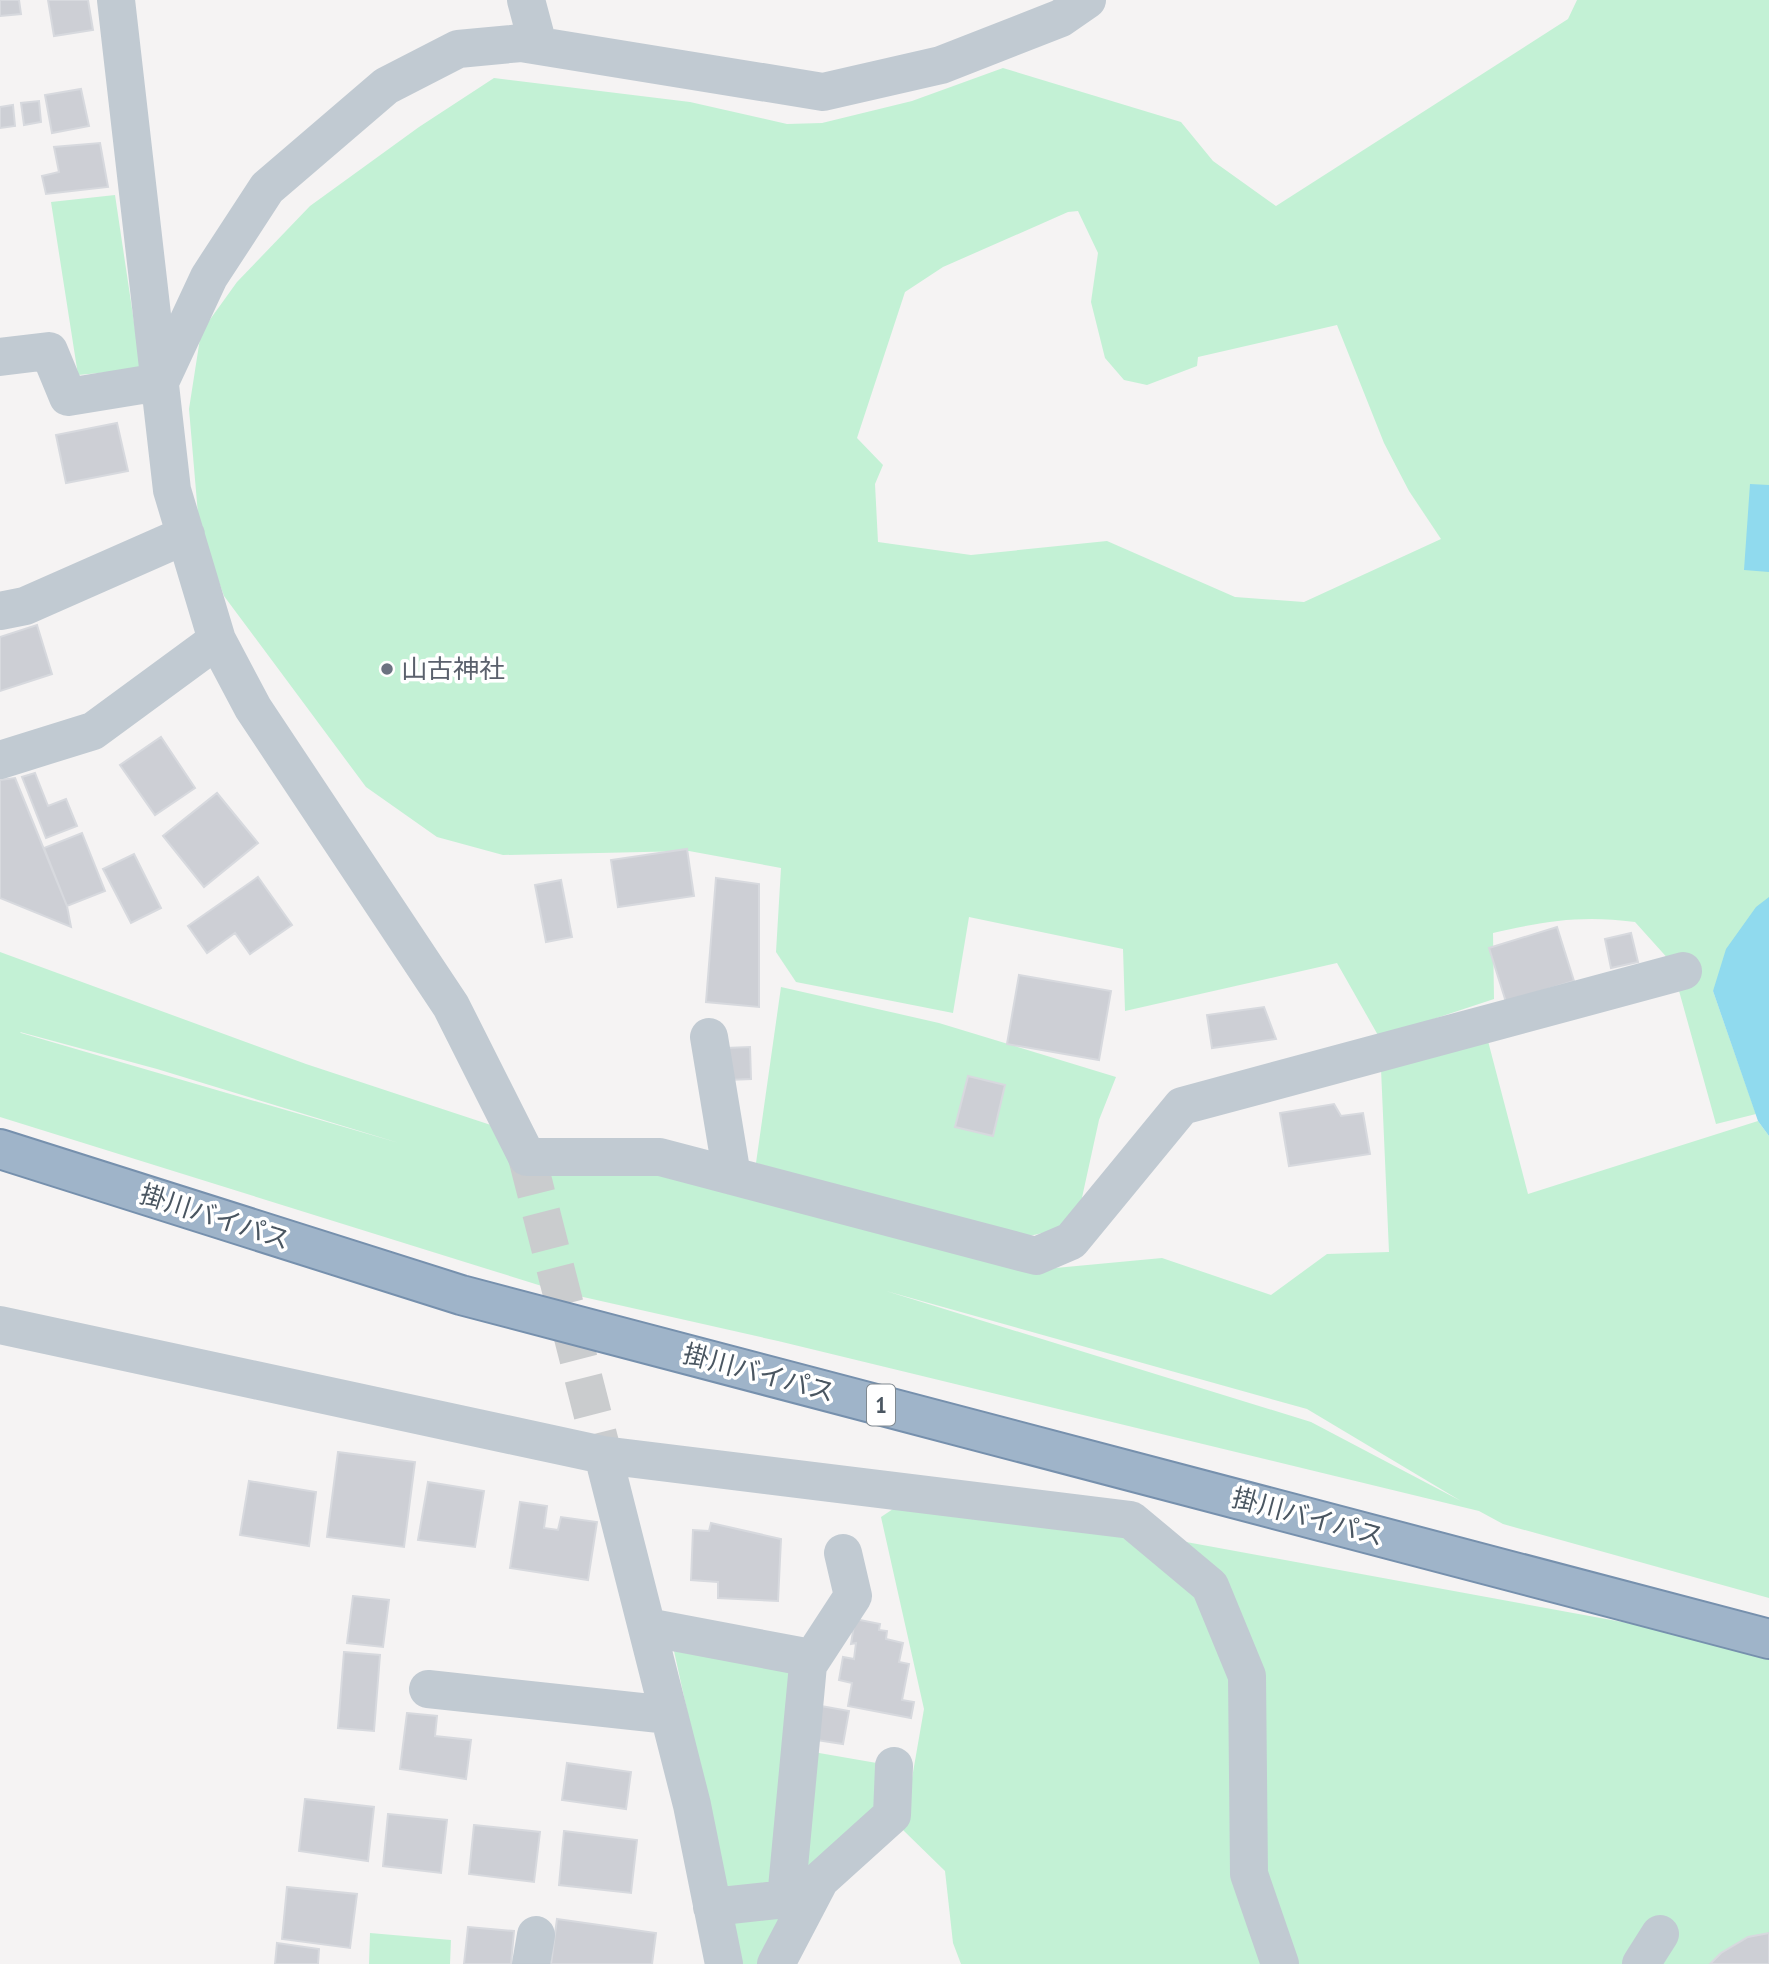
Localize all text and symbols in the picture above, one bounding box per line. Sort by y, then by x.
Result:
place label: 山古神社 [401,652,505,685]
marker: 山古神社 [379,661,395,677]
street label: 掛川バイパス [136,1177,294,1256]
street label: 掛川バイパス [680,1336,838,1409]
road number: 1 [867,1385,895,1426]
street label: 掛川バイパス [1229,1480,1387,1553]

